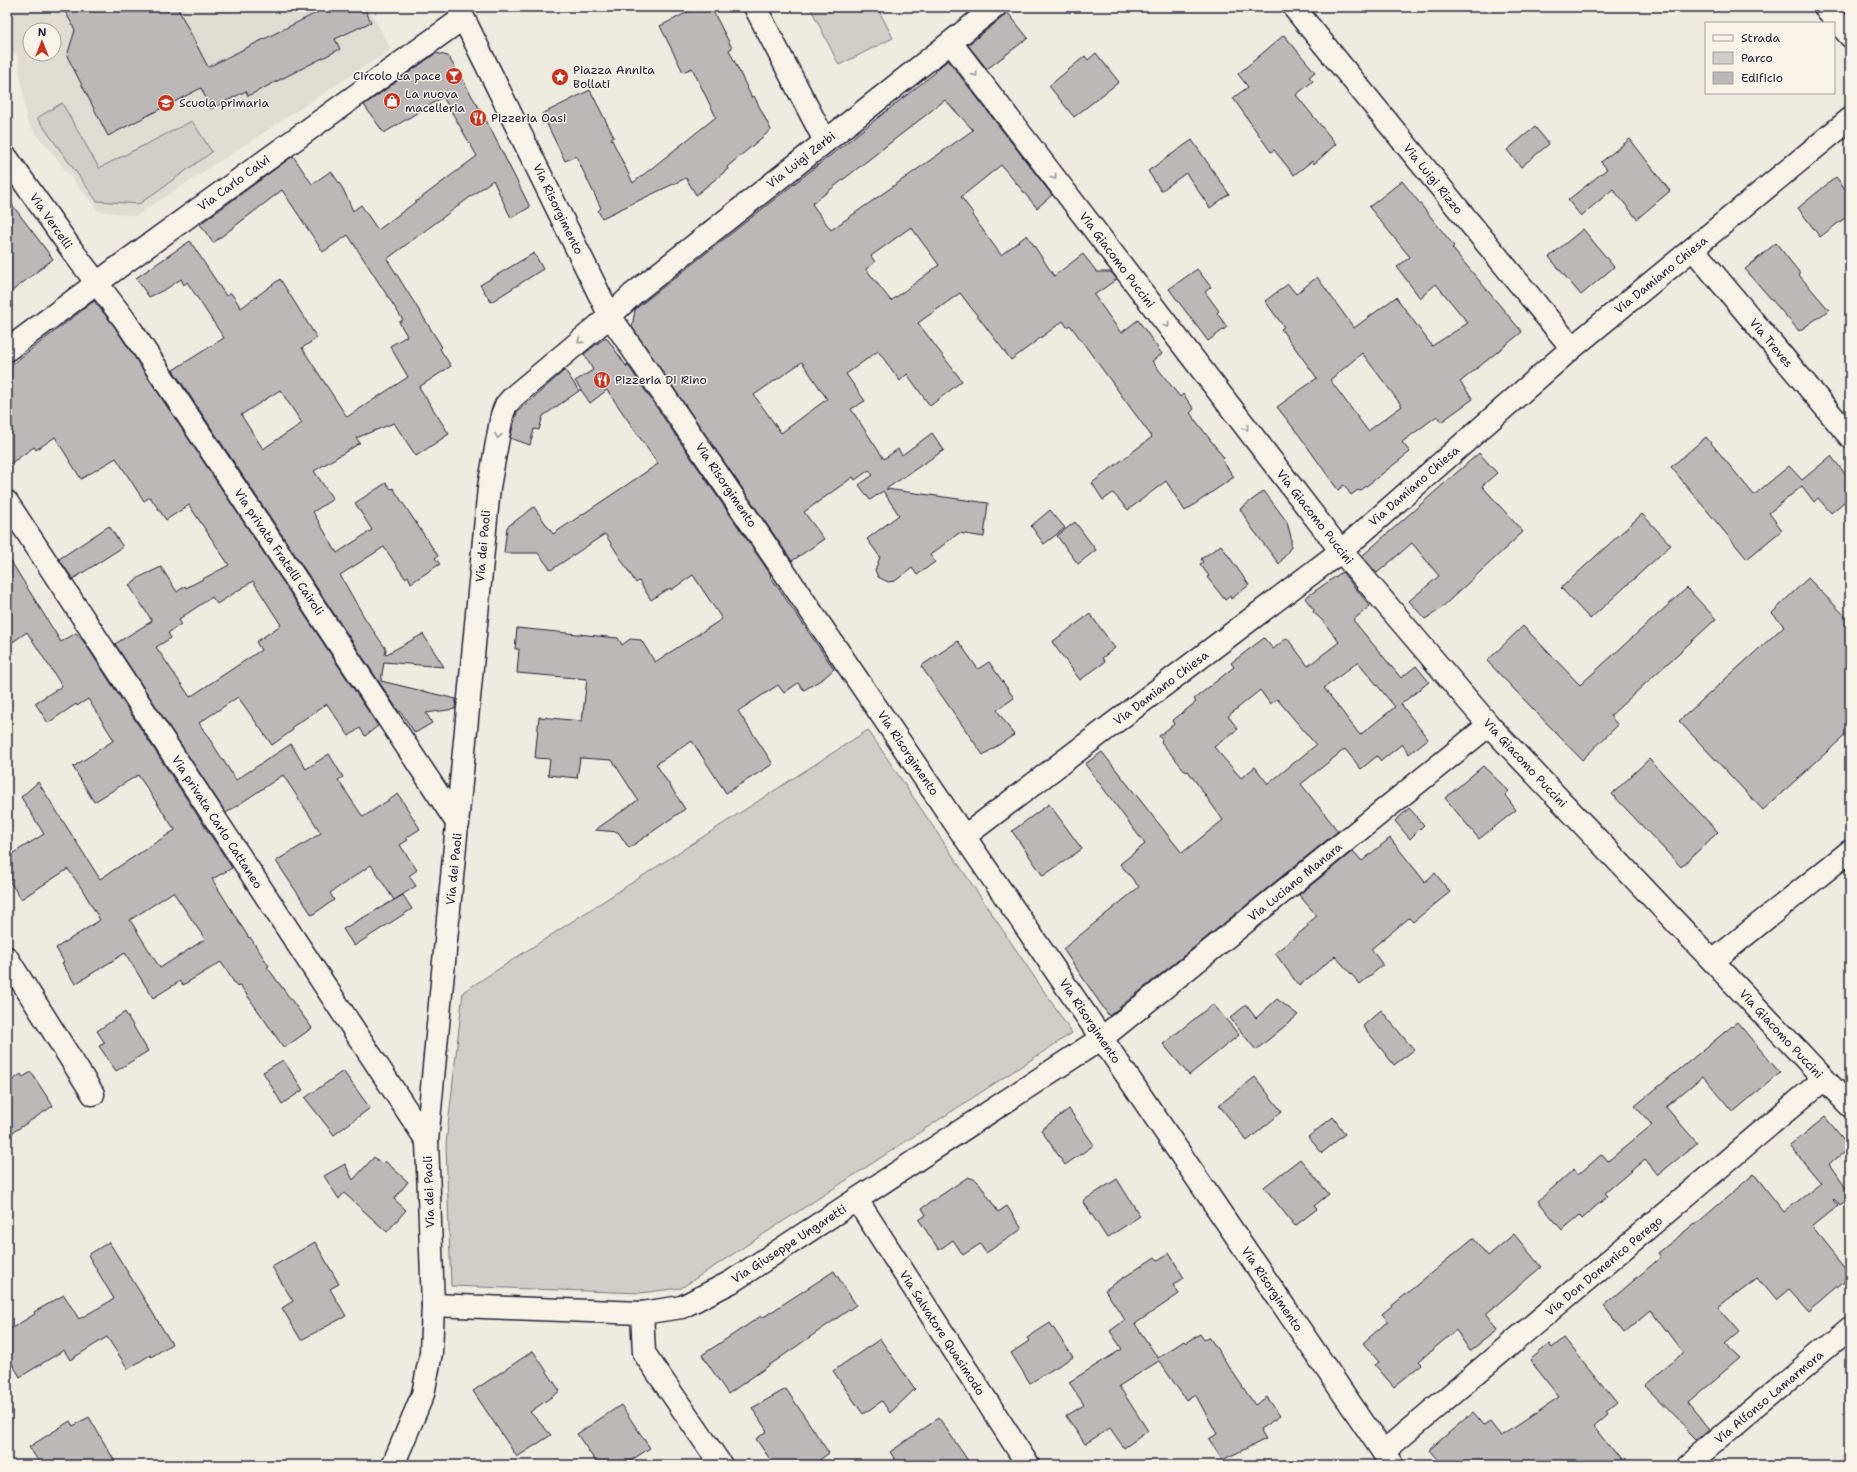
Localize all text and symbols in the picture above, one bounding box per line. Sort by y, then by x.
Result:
north arrow [22,22,62,62]
legend [1705,22,1835,94]
text: N [38,25,47,40]
text: Strada [1741,30,1781,46]
text: Parco [1741,50,1773,66]
place label: Piazza Annita Bollati [573,62,655,92]
bar icon: Circolo La pace [444,66,464,86]
place icon: Piazza Annita Bollati [550,67,570,87]
place label: Circolo La pace [353,68,441,84]
one-way arrow [970,70,977,77]
text: Edificio [1741,70,1783,86]
place label: La nuova macelleria [405,86,465,116]
shop icon: La nuova macelleria [382,91,402,111]
school or university icon: Scuola primaria [156,93,176,113]
place label: Scuola primaria [179,95,270,111]
restaurant icon: Pizzeria Oasi [468,108,488,128]
place label: Pizzeria Oasi [491,110,566,126]
street label: Via Luigi Zerbi [763,128,839,192]
street label: Via Luigi Rizzo [1400,141,1466,217]
street label: Via Carlo Calvi [195,151,273,215]
street label: Via Risorgimento [529,161,587,257]
one-way arrow [1049,173,1056,180]
street label: Via Vercelli [26,190,76,252]
street label: Via Giacomo Puccini [1076,209,1158,311]
street label: Via Damiano Chiesa [1611,232,1711,317]
street label: Via Treves [1746,315,1796,371]
one-way arrow [1162,321,1169,328]
one-way arrow [577,337,585,344]
restaurant icon: Pizzeria Di Rino [592,370,612,390]
place label: Pizzeria Di Rino [615,372,707,388]
one-way arrow [1242,424,1249,431]
one-way arrow [494,433,503,439]
street label: Via Risorgimento [692,439,760,531]
street label: Via Damiano Chiesa [1365,442,1463,530]
street label: Via Giacomo Puccini [1273,466,1357,568]
street label: Via privata Fratelli Cairoli [231,485,327,619]
street label: Via dei Paoli [472,509,494,583]
street label: Via Damiano Chiesa [1110,647,1212,729]
street label: Via Risorgimento [874,707,942,799]
street label: Via Giacomo Puccini [1480,715,1570,811]
street label: Via privata Carlo Cattaneo [168,752,266,892]
street label: Via dei Paoli [442,832,466,906]
street label: Via Luciano Manara [1245,839,1346,925]
street label: Via Risorgimento [1056,975,1124,1067]
street label: Via Giacomo Puccini [1736,986,1826,1082]
street label: Via dei Paoli [420,1156,438,1228]
street label: Via Giuseppe Ungaretti [729,1201,849,1287]
street label: Via Don Domenico Perego [1542,1212,1666,1320]
street label: Via Risorgimento [1238,1243,1306,1335]
street label: Via Salvatore Quasimodo [896,1268,988,1398]
street label: Via Alfonso Lamarmora [1711,1346,1827,1447]

